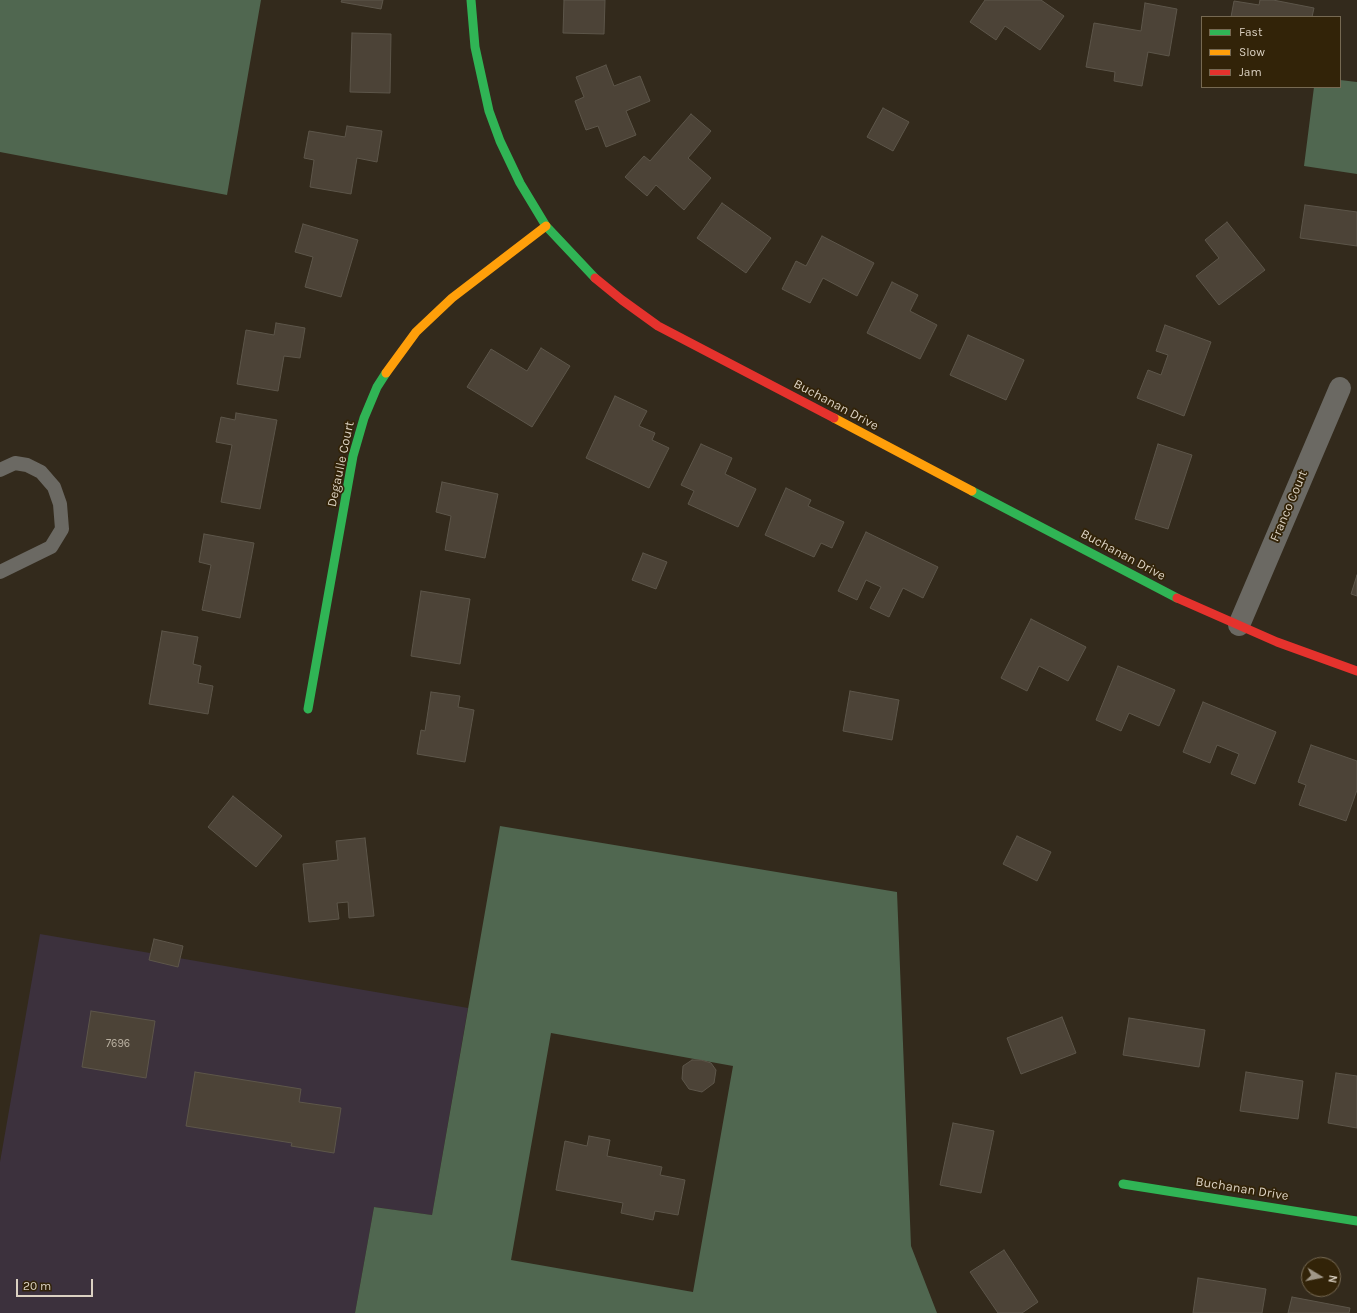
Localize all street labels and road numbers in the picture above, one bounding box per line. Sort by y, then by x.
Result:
street label: Buchanan Drive [791,376,881,434]
street label: Degaulle Court [324,420,358,508]
street label: Franco Court [1267,468,1311,544]
street label: Buchanan Drive [1078,526,1168,584]
street label: Buchanan Drive [1194,1174,1290,1204]

